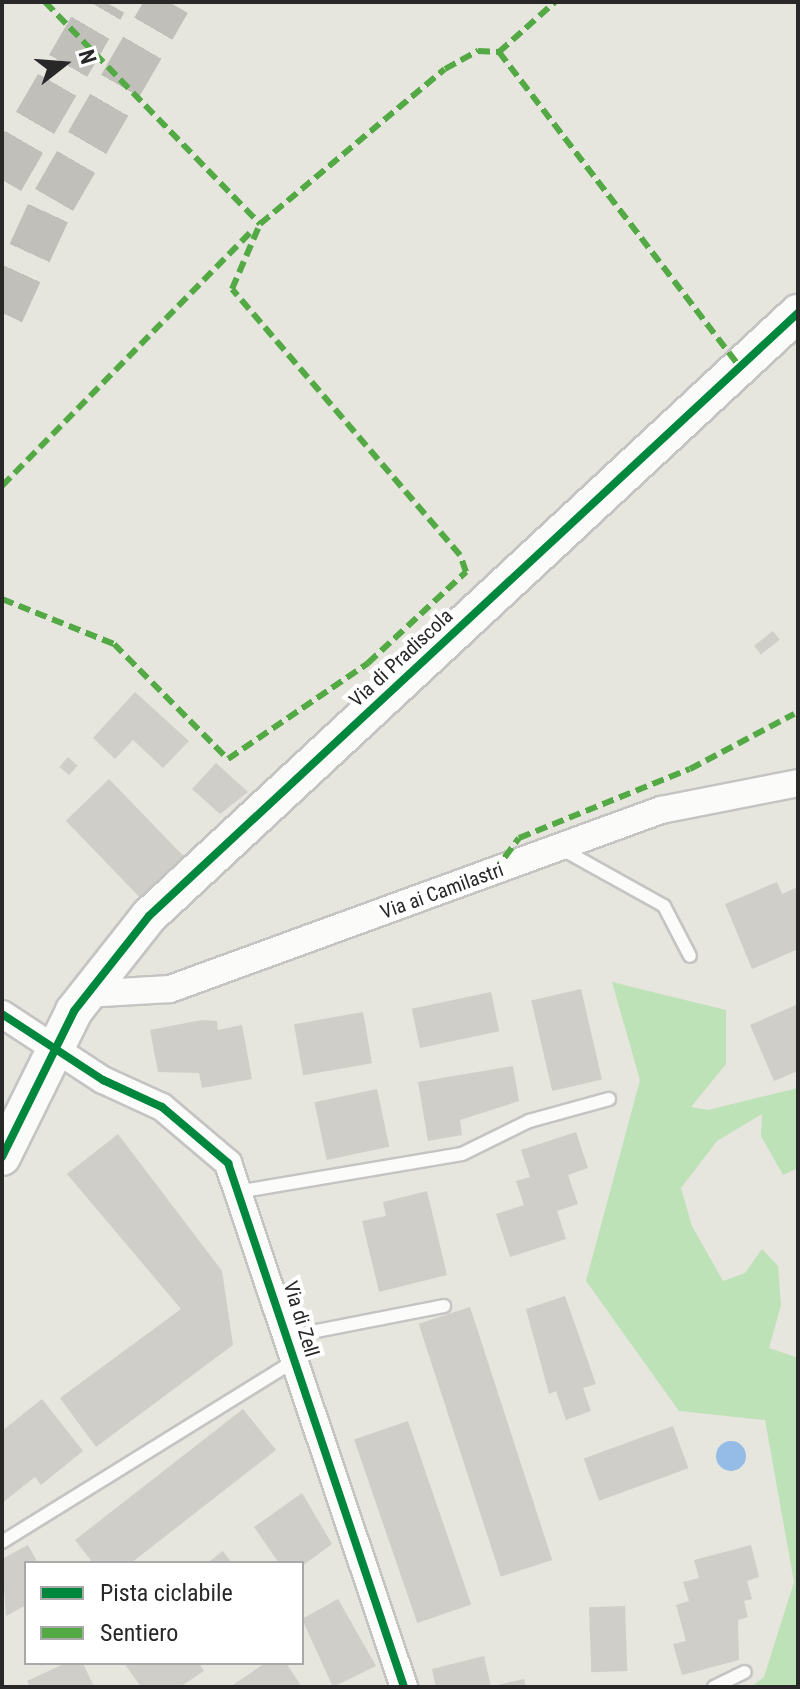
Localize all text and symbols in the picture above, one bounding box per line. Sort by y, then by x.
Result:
north arrow [24,24,104,104]
text: N [74,47,101,67]
street label: Via di Pradiscola [344,604,458,712]
street label: Via ai Camilastri [377,858,507,924]
street label: Via di Zell [278,1278,324,1360]
legend [24,1561,304,1665]
text: Pista ciclabile [100,1579,233,1607]
text: Sentiero [100,1619,178,1647]

